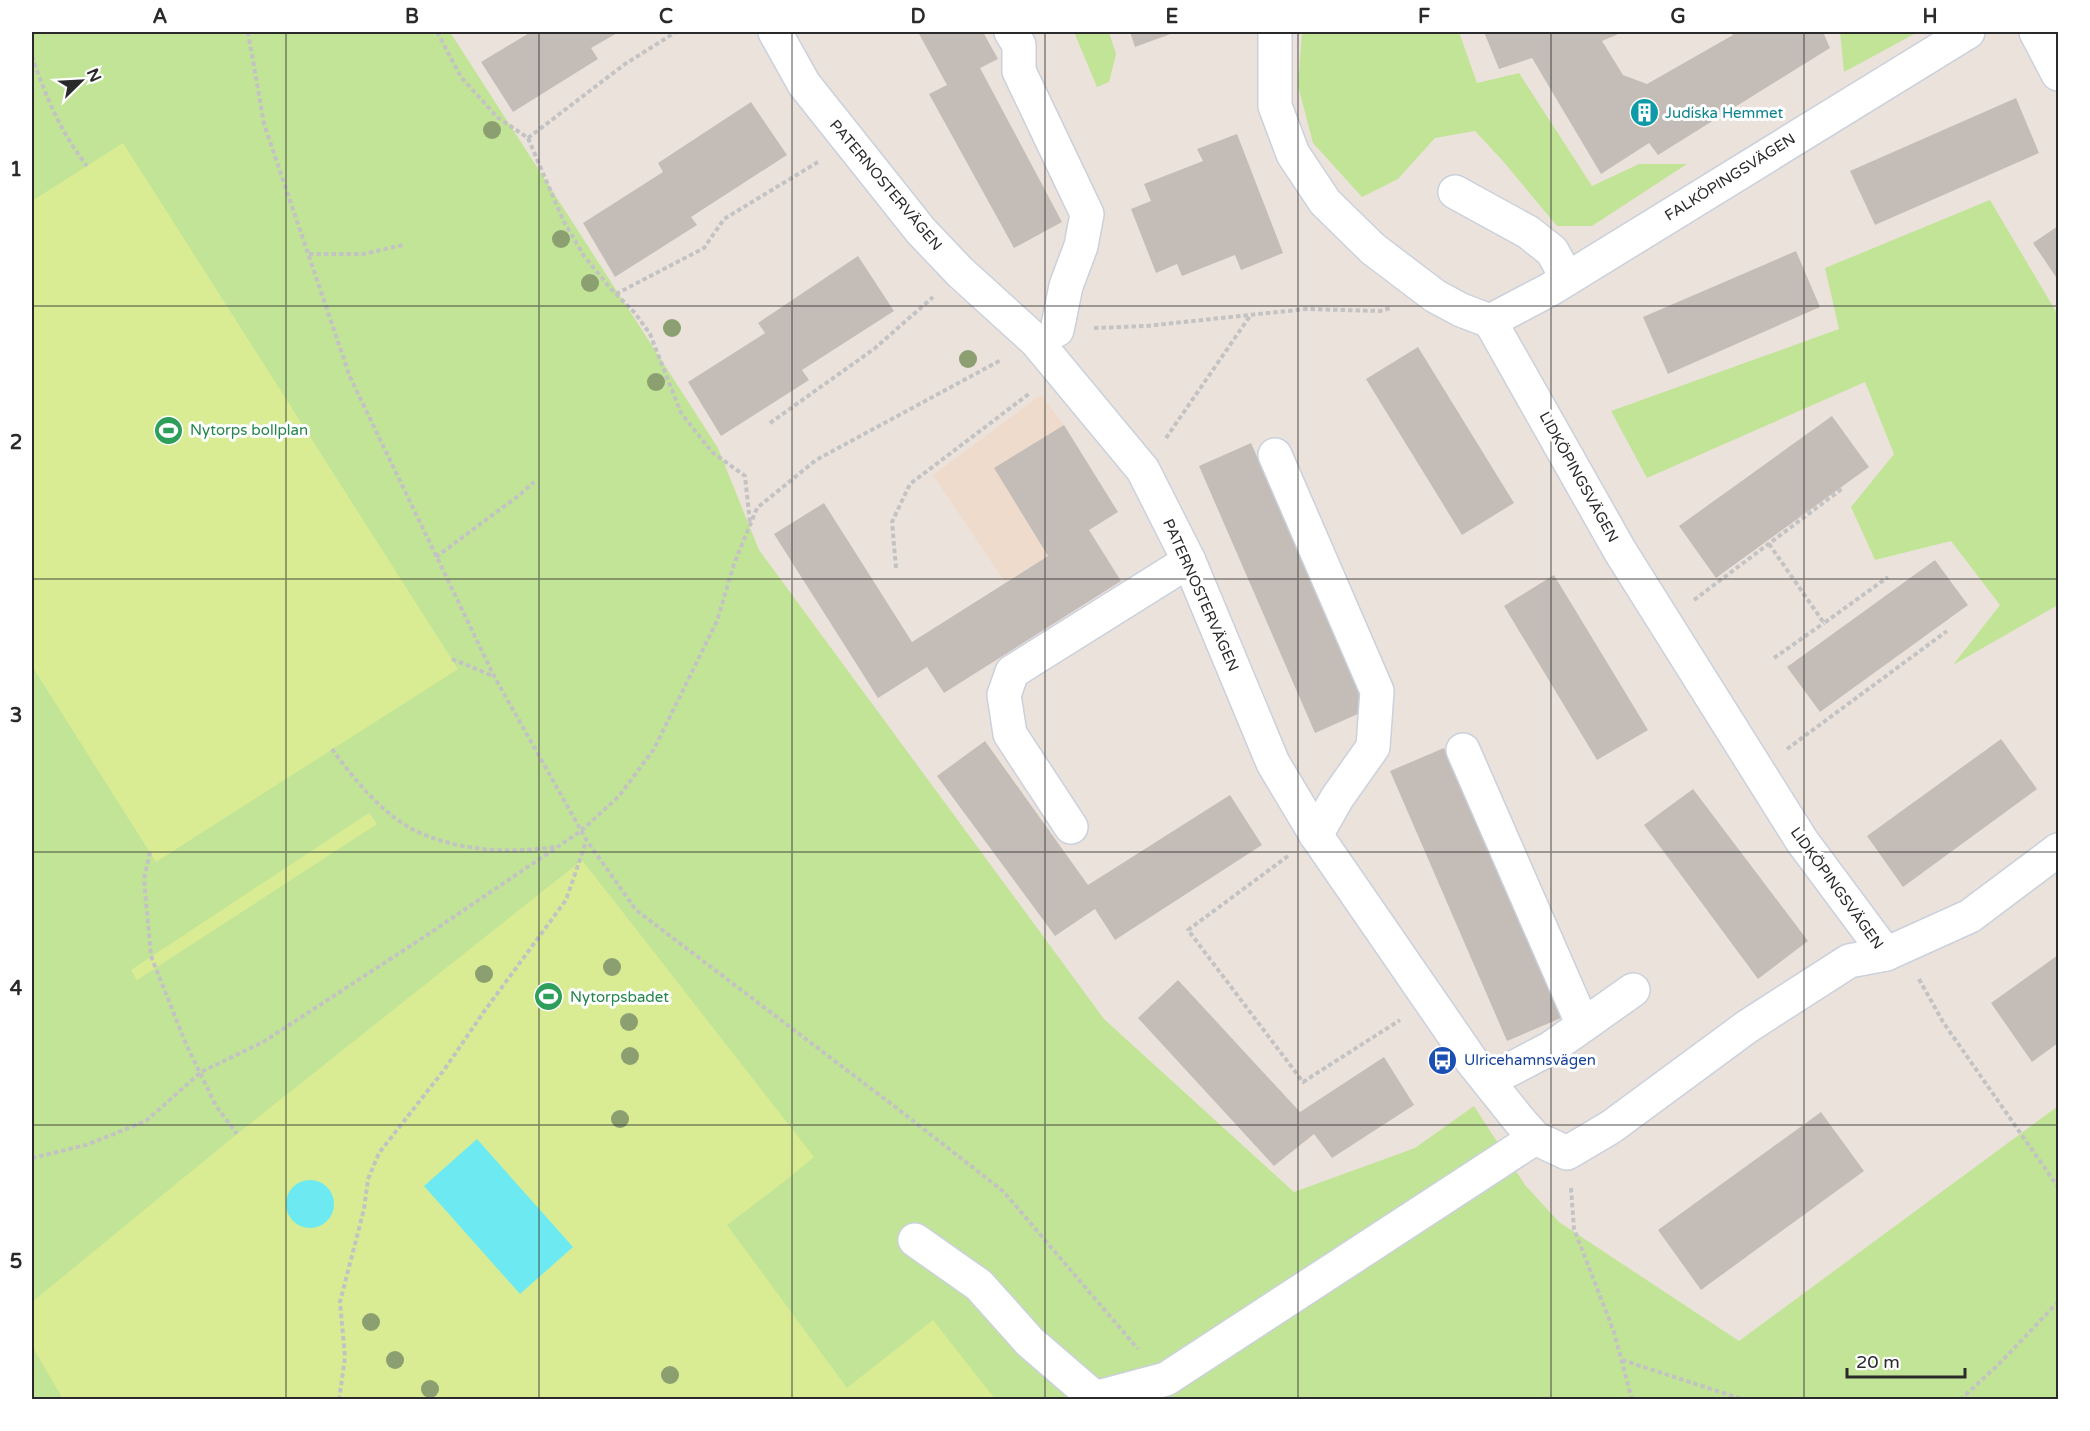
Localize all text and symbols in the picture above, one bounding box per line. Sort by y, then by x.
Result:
text: A [153,5,168,29]
text: B [405,5,419,29]
text: C [659,5,673,29]
text: D [910,5,926,29]
text: E [1166,5,1179,29]
text: F [1418,5,1430,29]
text: G [1670,5,1686,29]
text: H [1922,5,1938,29]
north arrow [51,51,111,111]
text: N [82,65,106,85]
building icon: Judiska Hemmet [1628,97,1660,129]
place label: Judiska Hemmet [1665,104,1784,122]
street label: PATERNOSTERVÄGEN [826,116,946,254]
street label: FALKÖPINGSVÄGEN [1661,129,1799,225]
text: 1 [10,158,22,182]
street label: LIDKÖPINGSVÄGEN [1536,409,1622,545]
sports icon: Nytorps bollplan [153,414,185,446]
place label: Nytorps bollplan [190,421,308,439]
text: 2 [10,431,22,455]
street label: PATERNOSTERVÄGEN [1159,516,1243,674]
text: 3 [10,704,22,728]
street label: LIDKÖPINGSVÄGEN [1787,823,1887,953]
text: 4 [10,977,23,1001]
sports icon: Nytorpsbadet [533,981,565,1013]
place label: Nytorpsbadet [570,988,669,1006]
bus stop icon: Ulricehamnsvägen [1427,1044,1459,1076]
place label: Ulricehamnsvägen [1464,1051,1596,1069]
text: 5 [10,1250,22,1274]
scale bar [1847,1341,1966,1379]
text: 20 m [1856,1351,1900,1373]

